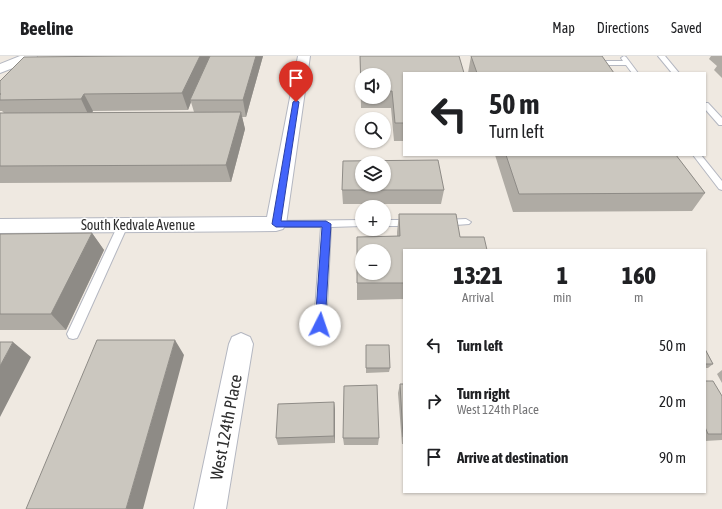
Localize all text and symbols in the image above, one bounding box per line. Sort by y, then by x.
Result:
text: Beeline [20,17,73,39]
text: Map [552,20,575,36]
text: Directions [597,20,649,36]
text: Saved [671,20,702,36]
pin [279,61,313,102]
icon: arrive [285,67,307,89]
map controls [355,68,391,280]
button: sound [355,68,391,104]
icon: left [423,88,475,140]
text: 50 m [489,88,539,120]
button: search [355,112,391,148]
text: Turn left [489,121,544,142]
button: layers [355,156,391,192]
button: + [355,200,391,236]
street label: South Kedvale Avenue [81,217,195,233]
button: − [355,244,391,280]
text: 13:21 [453,262,503,289]
text: 1 [557,262,568,289]
text: 160 [622,262,656,289]
text: Arrival [462,290,494,305]
text: min [553,290,572,305]
text: m [634,290,643,305]
position arrow [299,304,341,346]
icon: left [423,334,445,356]
text: Turn left [457,337,503,354]
text: 50 m [659,337,686,354]
street label: West 124th Place [206,372,246,481]
text: Turn right [457,385,510,402]
icon: right [423,390,445,412]
text: 20 m [659,393,686,410]
text: West 124th Place [457,402,539,417]
icon: arrive [423,446,445,468]
text: Arrive at destination [457,449,568,466]
text: 90 m [659,449,686,466]

